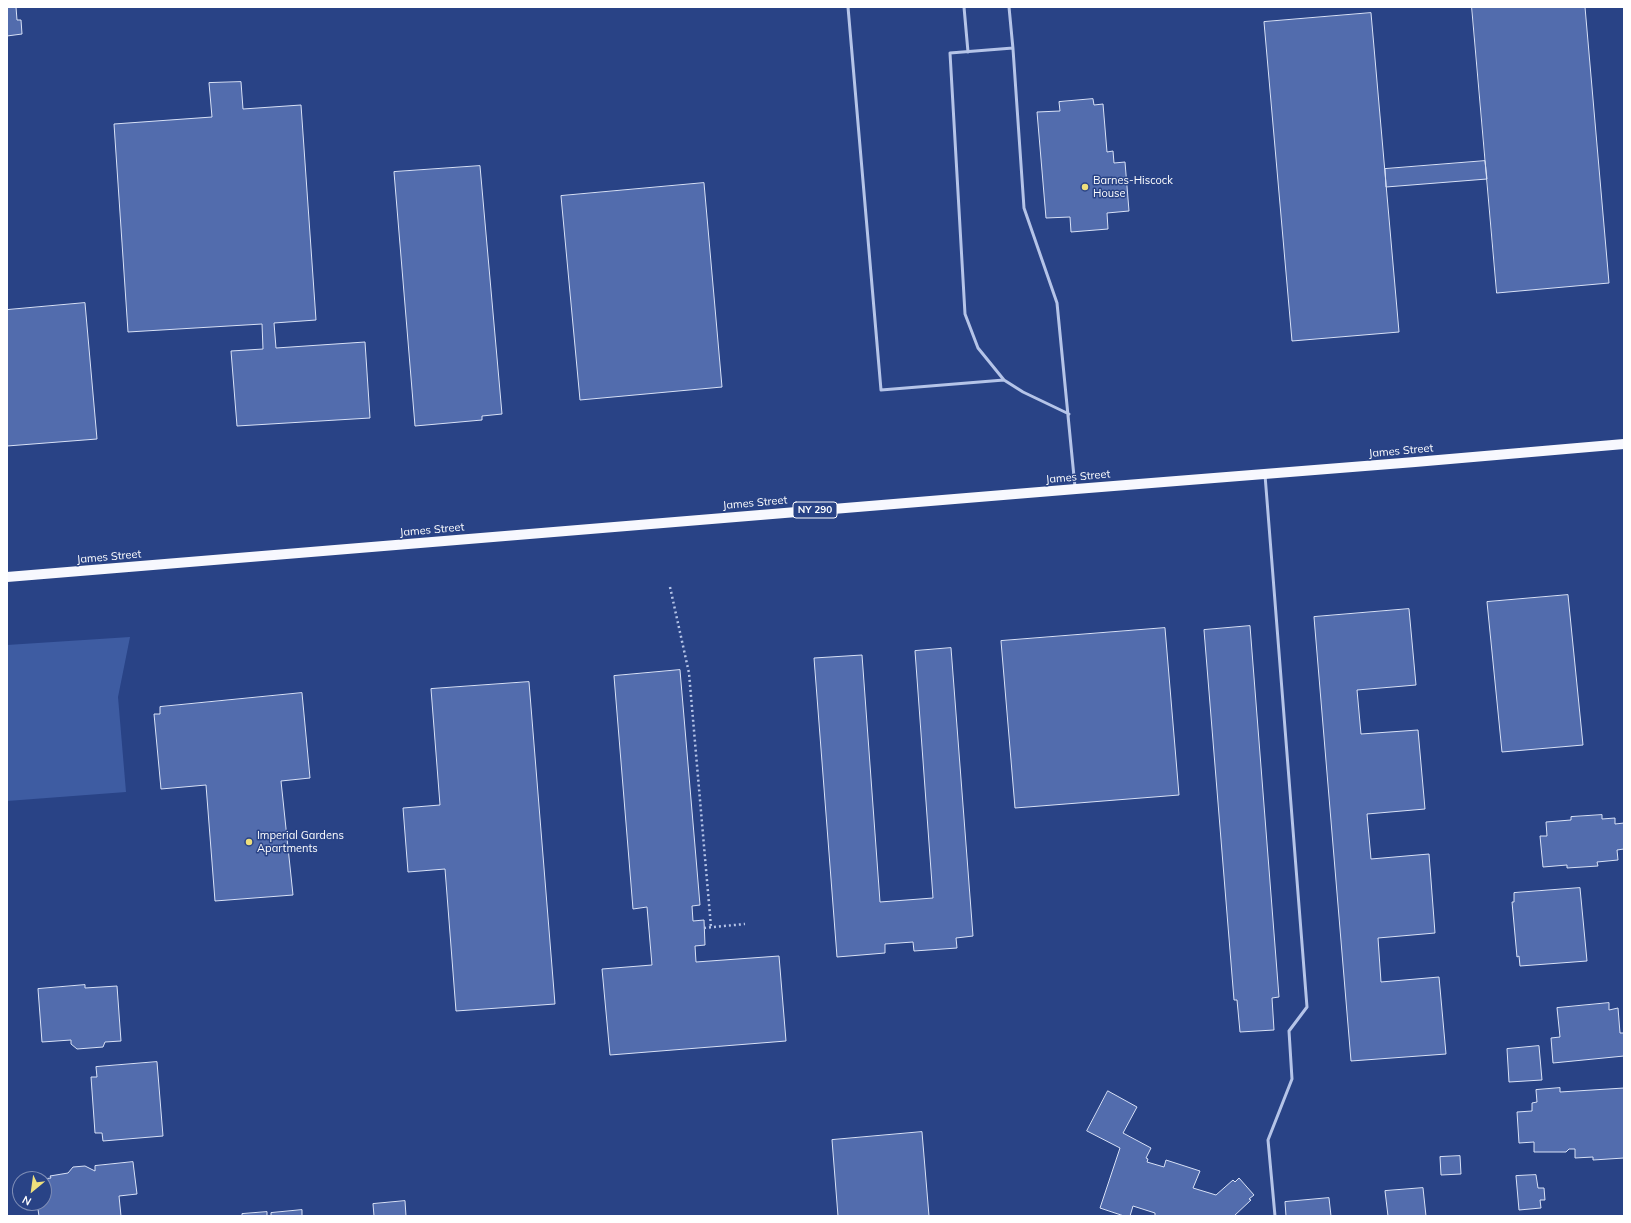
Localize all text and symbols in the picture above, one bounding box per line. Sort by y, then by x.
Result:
place label: Barnes-Hiscock House [1093,174,1173,200]
marker: Barnes-Hiscock House [1080,182,1090,192]
street label: James Street [1368,442,1434,460]
street label: James Street [1045,468,1111,486]
street label: James Street [722,494,788,512]
road number: NY 290 [793,502,837,518]
street label: James Street [399,521,465,539]
street label: James Street [76,548,142,566]
place label: Imperial Gardens Apartments [257,829,344,855]
marker: Imperial Gardens Apartments [244,837,254,847]
north arrow [12,1171,52,1211]
text: N [20,1192,34,1209]

